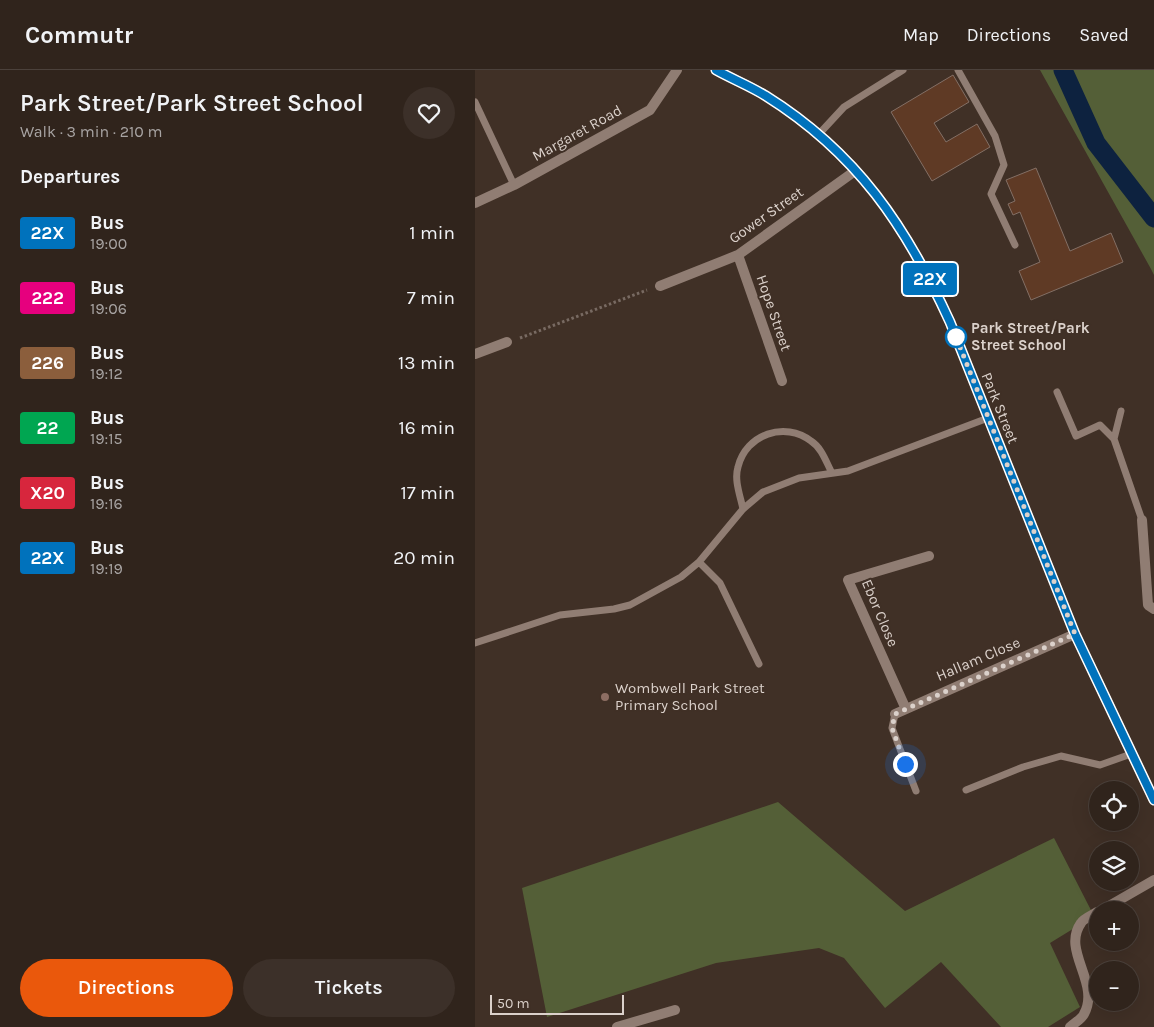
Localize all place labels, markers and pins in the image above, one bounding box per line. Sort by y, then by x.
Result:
place label: Park Street/Park Street School [971,319,1090,354]
marker: Park Street/Park Street School [945,326,967,348]
place label: Wombwell Park Street Primary School [615,679,765,714]
marker: Wombwell Park Street Primary School [599,691,611,703]

